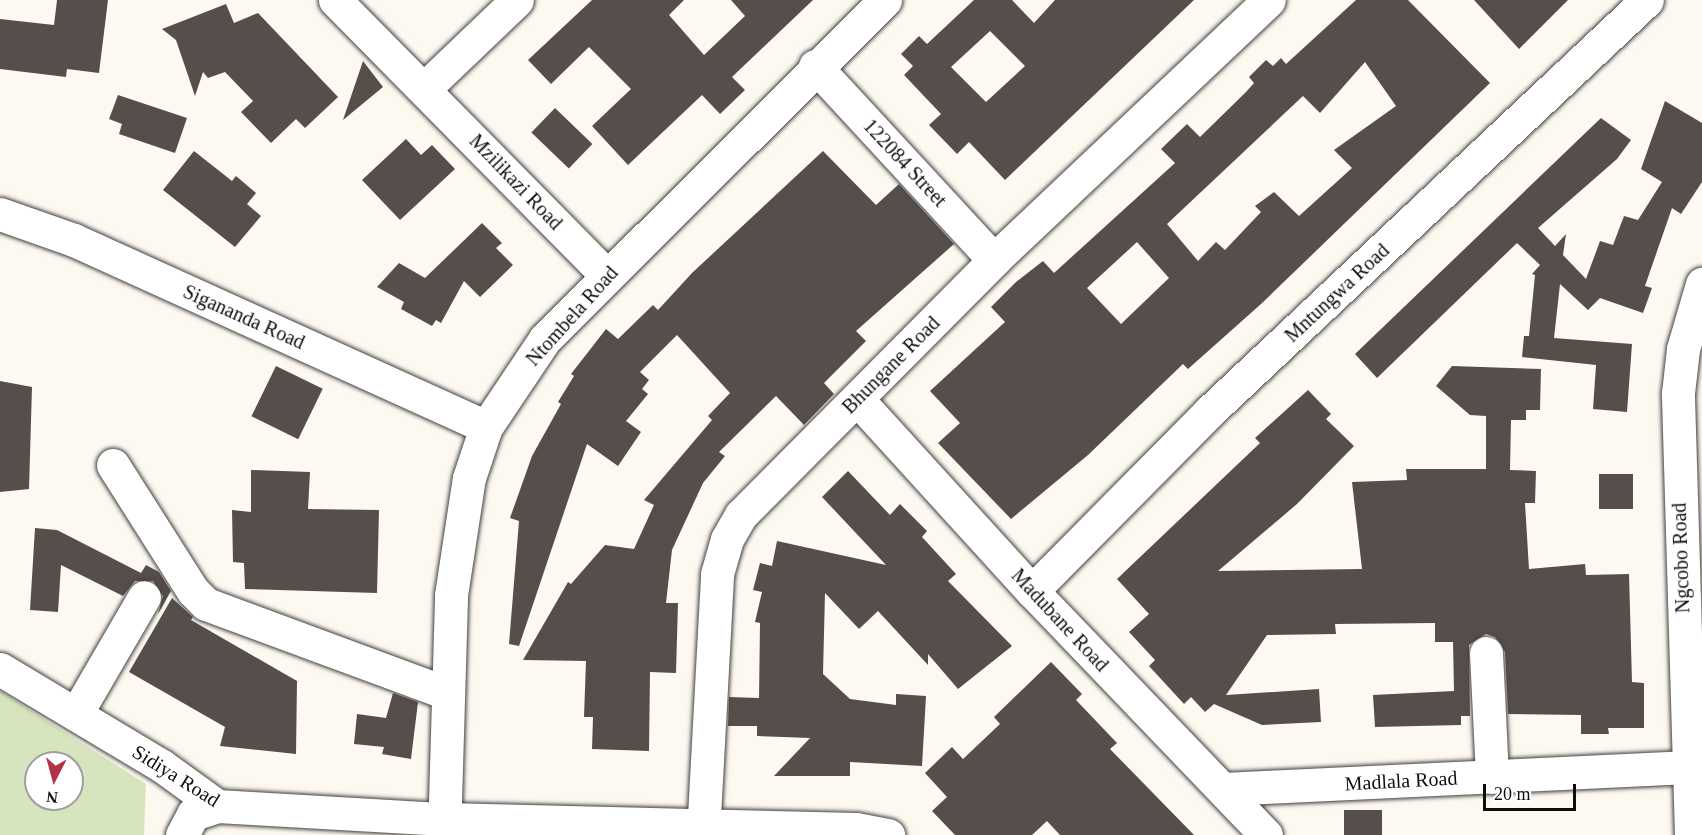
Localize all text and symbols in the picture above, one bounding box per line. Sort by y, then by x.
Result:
street label: 122084 Street [858,114,952,212]
street label: Mzilikazi Road [464,129,568,235]
street label: Mntungwa Road [1280,239,1394,347]
street label: Ntombela Road [521,261,623,371]
street label: Sigananda Road [179,279,309,355]
street label: Bhungane Road [837,311,945,419]
street label: Ngcobo Road [1667,502,1695,614]
street label: Madubane Road [1006,564,1114,676]
street label: Sidiya Road [128,740,224,812]
north arrow [24,751,84,811]
street label: Madlala Road [1344,766,1458,796]
scale bar [1486,772,1579,810]
text: 20 m [1494,784,1531,804]
text: N [46,788,59,806]

